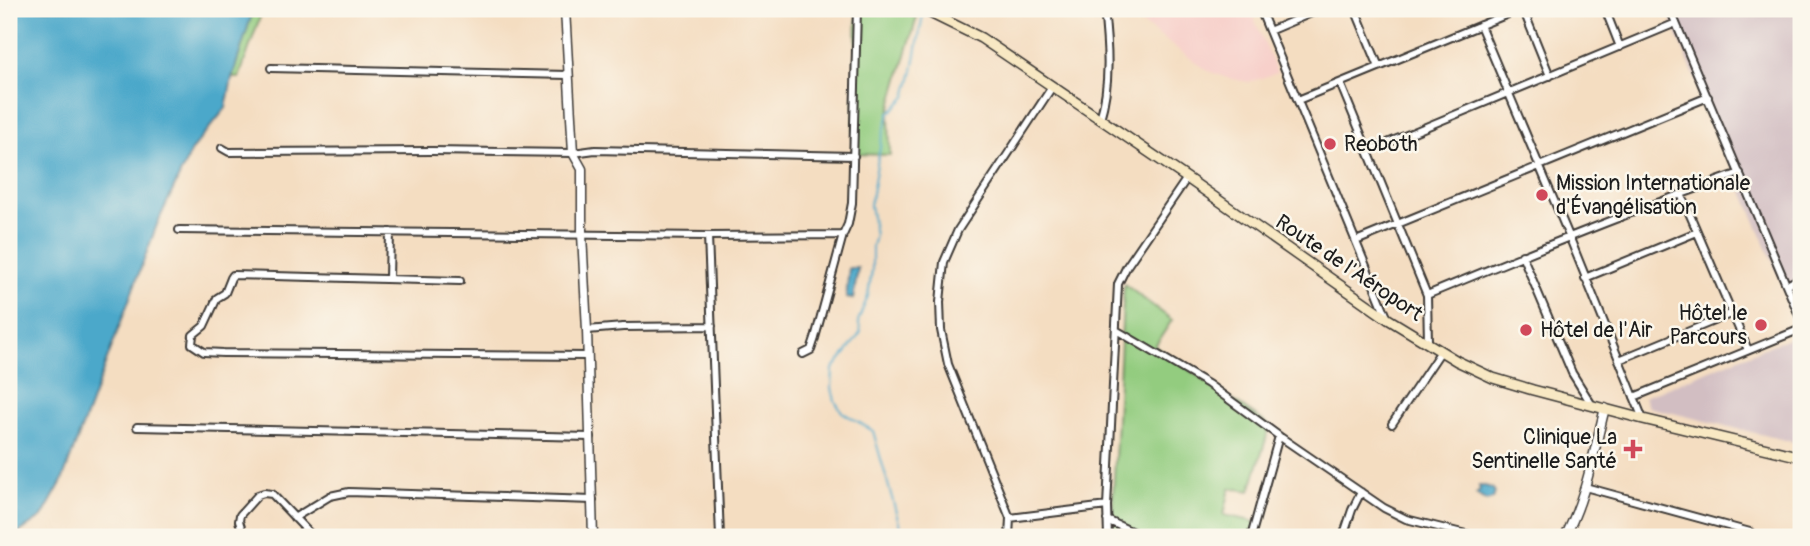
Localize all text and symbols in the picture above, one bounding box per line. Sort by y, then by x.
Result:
place label: Reoboth [1344,131,1418,158]
marker: Reoboth [1322,136,1338,152]
place label: Mission Internationale d'Évangélisation [1556,170,1751,221]
marker: Mission Internationale d'Évangélisation [1534,187,1550,203]
street label: Route de l'Aéroport [1270,209,1428,328]
place label: Hôtel le Parcours [1670,300,1748,351]
place label: Hôtel de l'Air [1540,317,1653,344]
marker: Hôtel le Parcours [1753,317,1769,333]
marker: Hôtel de l'Air [1518,322,1534,338]
place label: Clinique La Sentinelle Santé [1471,424,1617,475]
marker: Clinique La Sentinelle Santé [1623,439,1643,459]

